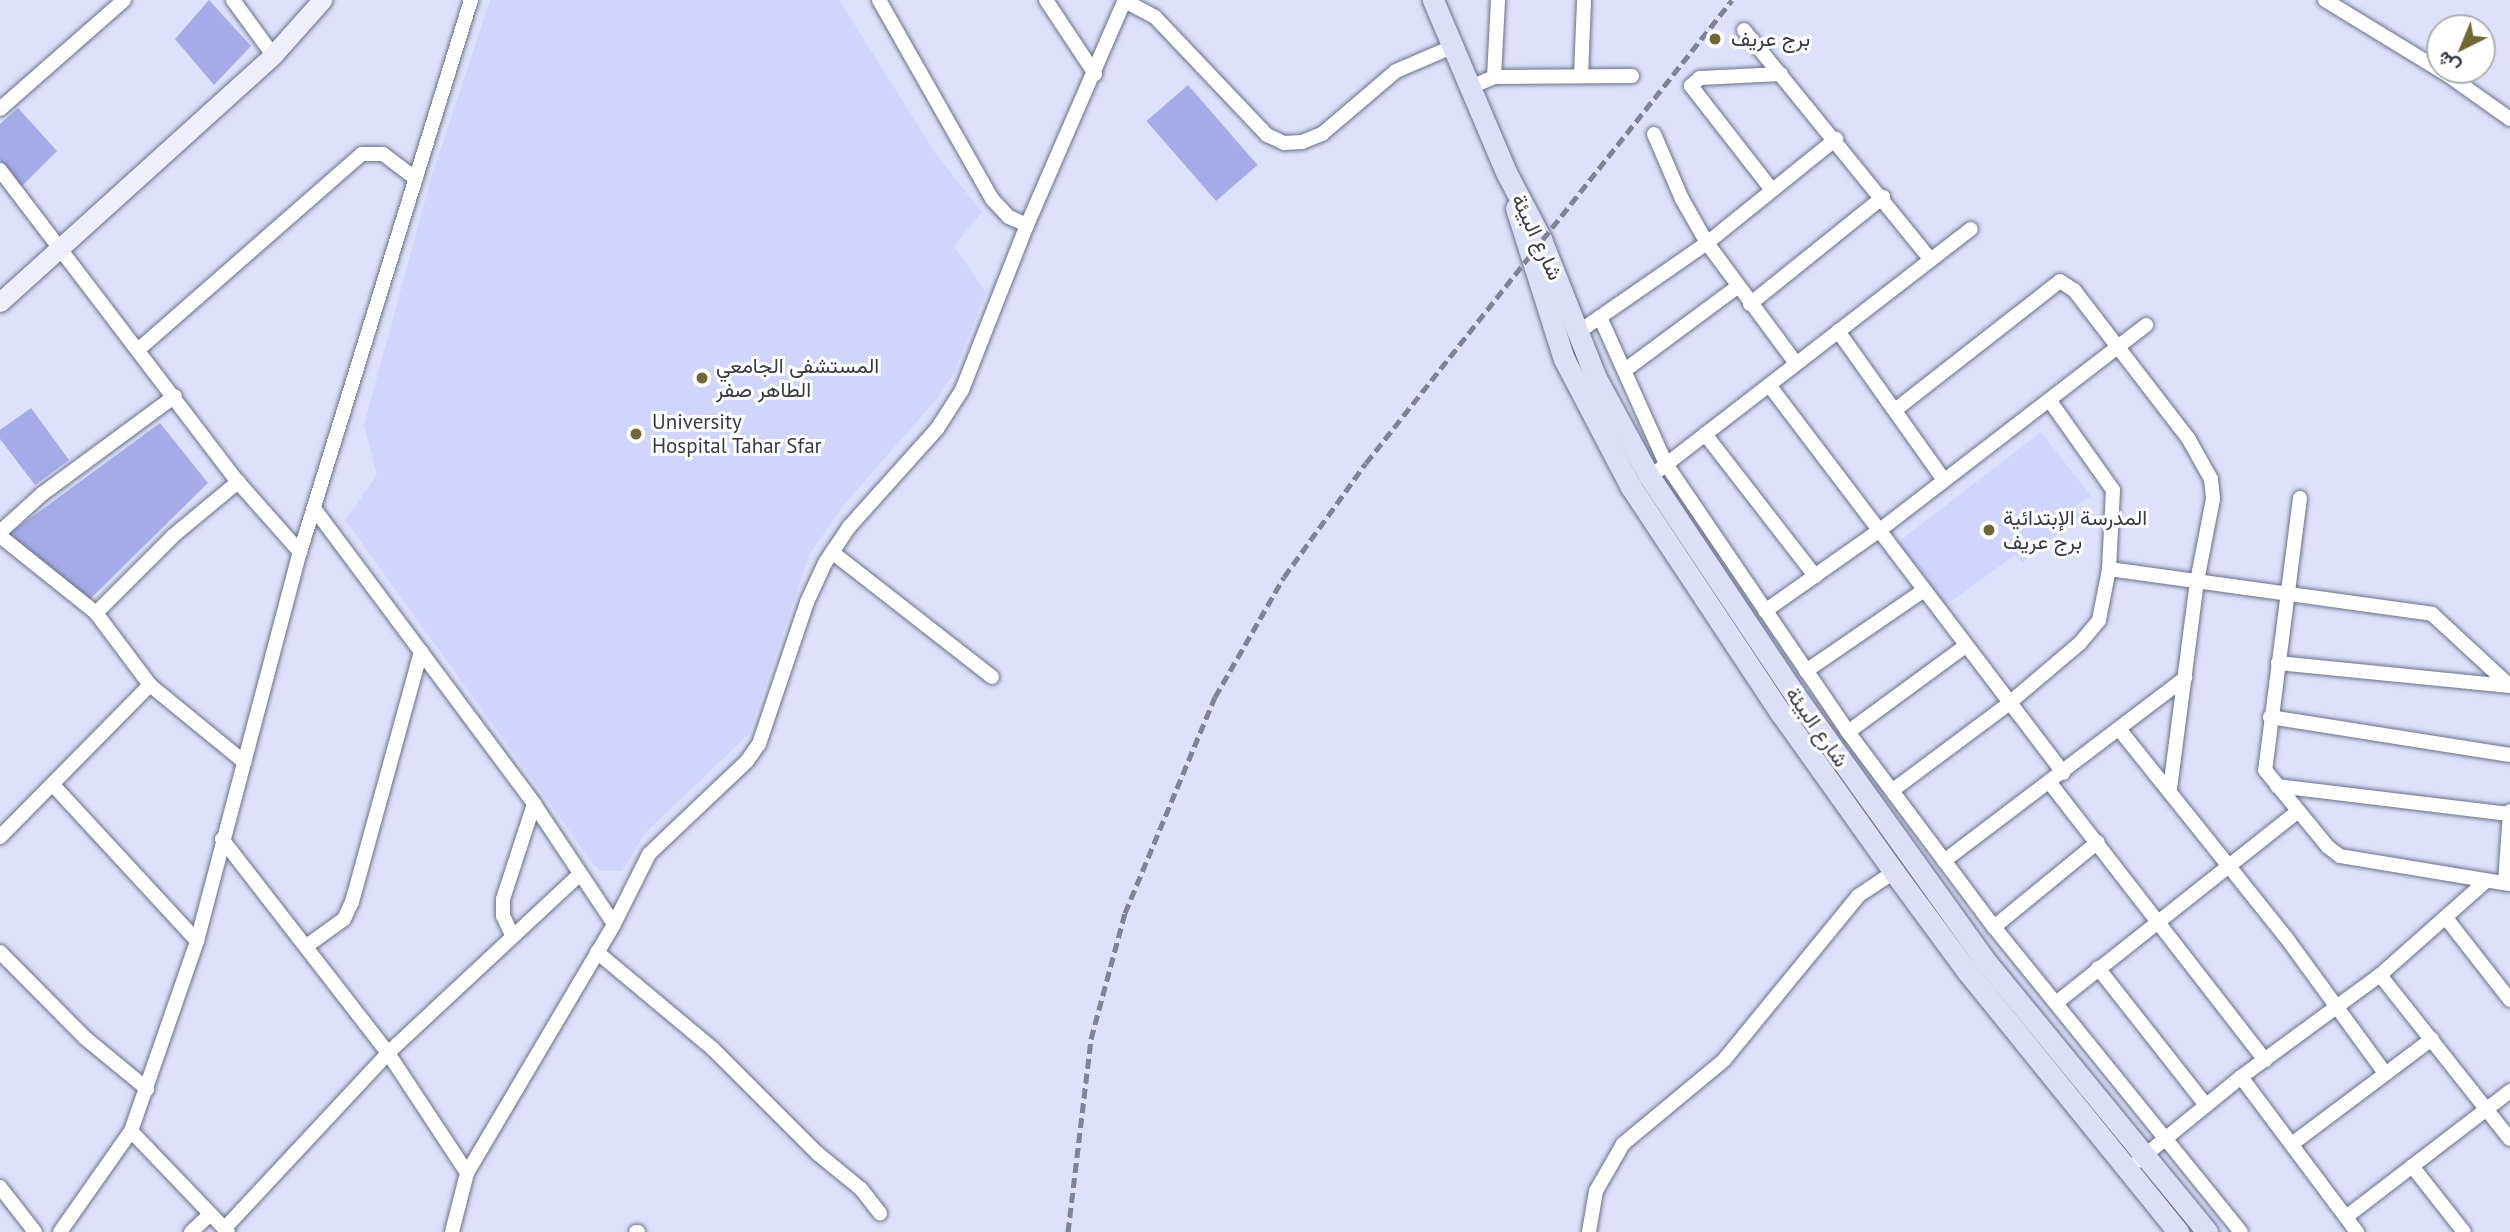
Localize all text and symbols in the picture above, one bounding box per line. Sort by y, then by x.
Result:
north arrow [2426,14,2496,84]
place label: برج عريف [1731,26,1810,52]
marker: برج عريف [1705,29,1725,49]
text: ش [2432,46,2465,79]
street label: شارع البيئة [1506,190,1568,284]
place label: المستشفى الجامعي الطاهر صفر [716,353,879,403]
marker: المستشفى الجامعي الطاهر صفر [694,370,710,386]
place label: University Hospital Tahar Sfar [652,409,822,459]
marker: University Hospital Tahar Sfar [626,424,646,444]
place label: المدرسة الإبتدائية برج عريف [2003,505,2147,555]
marker: المدرسة الإبتدائية برج عريف [1981,522,1997,538]
street label: شارع البيئة [1780,682,1854,772]

